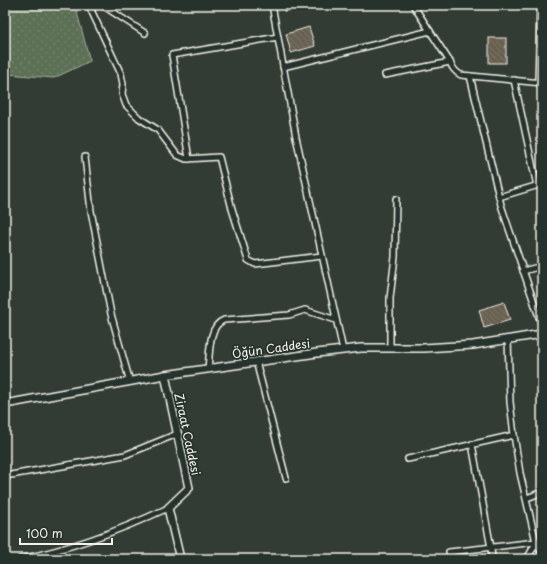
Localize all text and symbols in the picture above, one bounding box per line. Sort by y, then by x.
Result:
street label: Öğün Caddesi [231,334,311,362]
street label: Ziraat Caddesi [170,391,206,477]
scale bar [20,520,112,546]
text: 100 m [26,524,63,542]

